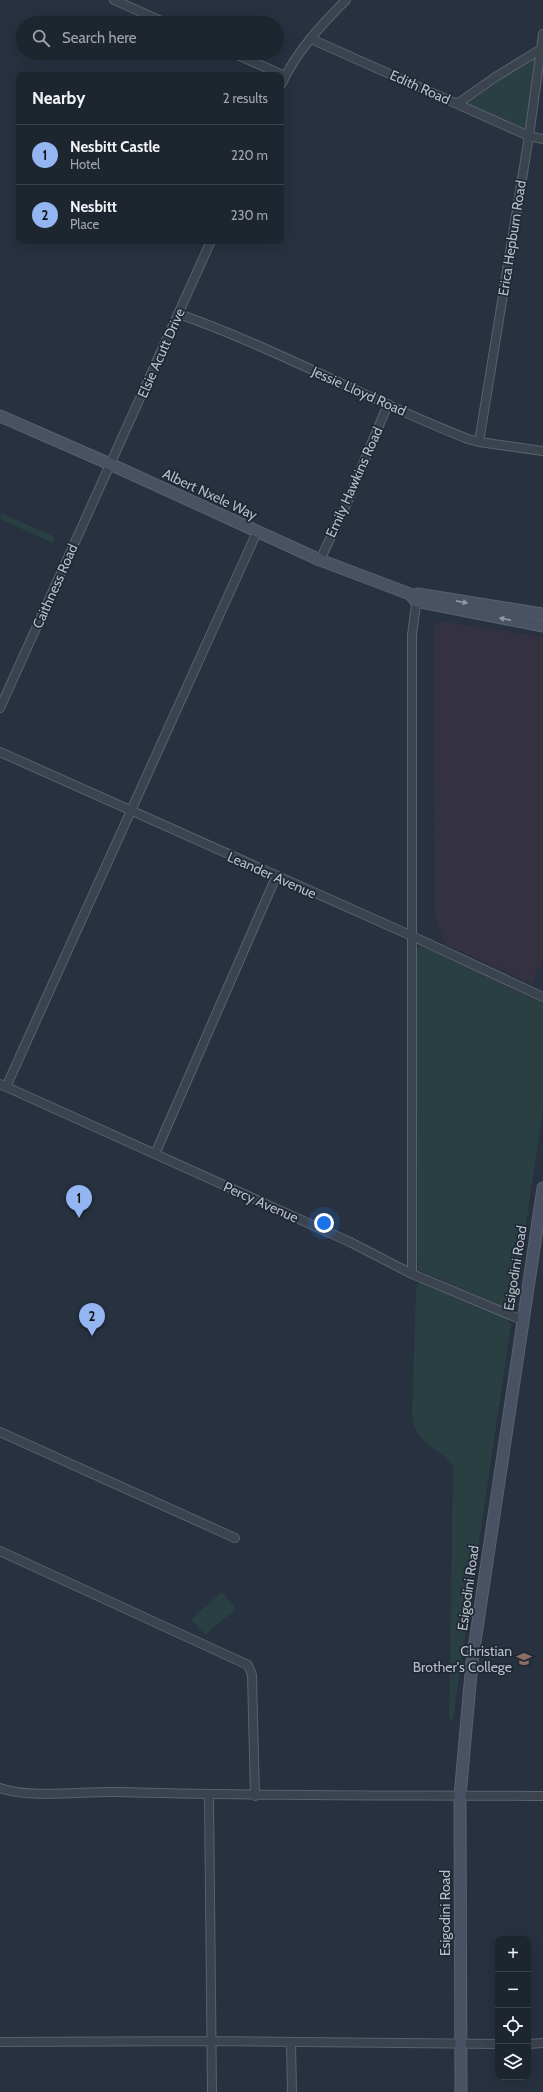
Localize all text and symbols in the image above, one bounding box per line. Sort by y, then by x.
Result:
search box [16,16,284,60]
icon: search [30,27,52,49]
text: Search here [62,29,137,47]
street label: Edith Road [387,66,453,108]
text: Nearby [32,88,85,108]
text: 2 results [223,90,268,106]
text: Nesbitt Castle [70,138,160,156]
text: 1 [43,147,47,163]
text: 220 m [231,147,268,163]
text: Hotel [70,156,100,172]
street label: Erica Hepburn Road [494,179,530,297]
text: Nesbitt [70,198,117,216]
text: 2 [42,207,48,223]
text: 230 m [231,207,268,223]
text: Place [70,216,99,232]
street label: Elsie Acutt Drive [133,305,189,401]
street label: Jessie Lloyd Road [308,362,409,420]
street label: Emily Hawkins Road [322,424,386,540]
street label: Albert Nxele Way [160,464,260,524]
street label: Caithness Road [28,541,82,631]
one-way arrow [456,599,468,605]
one-way arrow [498,616,511,622]
street label: Leander Avenue [225,847,319,903]
street label: Percy Avenue [221,1177,301,1227]
pin: 1 [66,1185,92,1218]
your location [314,1213,334,1233]
street label: Esigodini Road [499,1224,531,1312]
pin: 2 [79,1303,105,1336]
street label: Esigodini Road [453,1544,483,1632]
place label: Christian Brother's College [413,1642,512,1676]
school or university icon: Christian Brother's College [515,1650,533,1668]
street label: Esigodini Road [436,1870,454,1956]
map controls [495,1936,531,2080]
button: + [495,1936,531,1972]
button: − [495,1972,531,2008]
button: locate [495,2008,531,2044]
button: layers [495,2044,531,2080]

